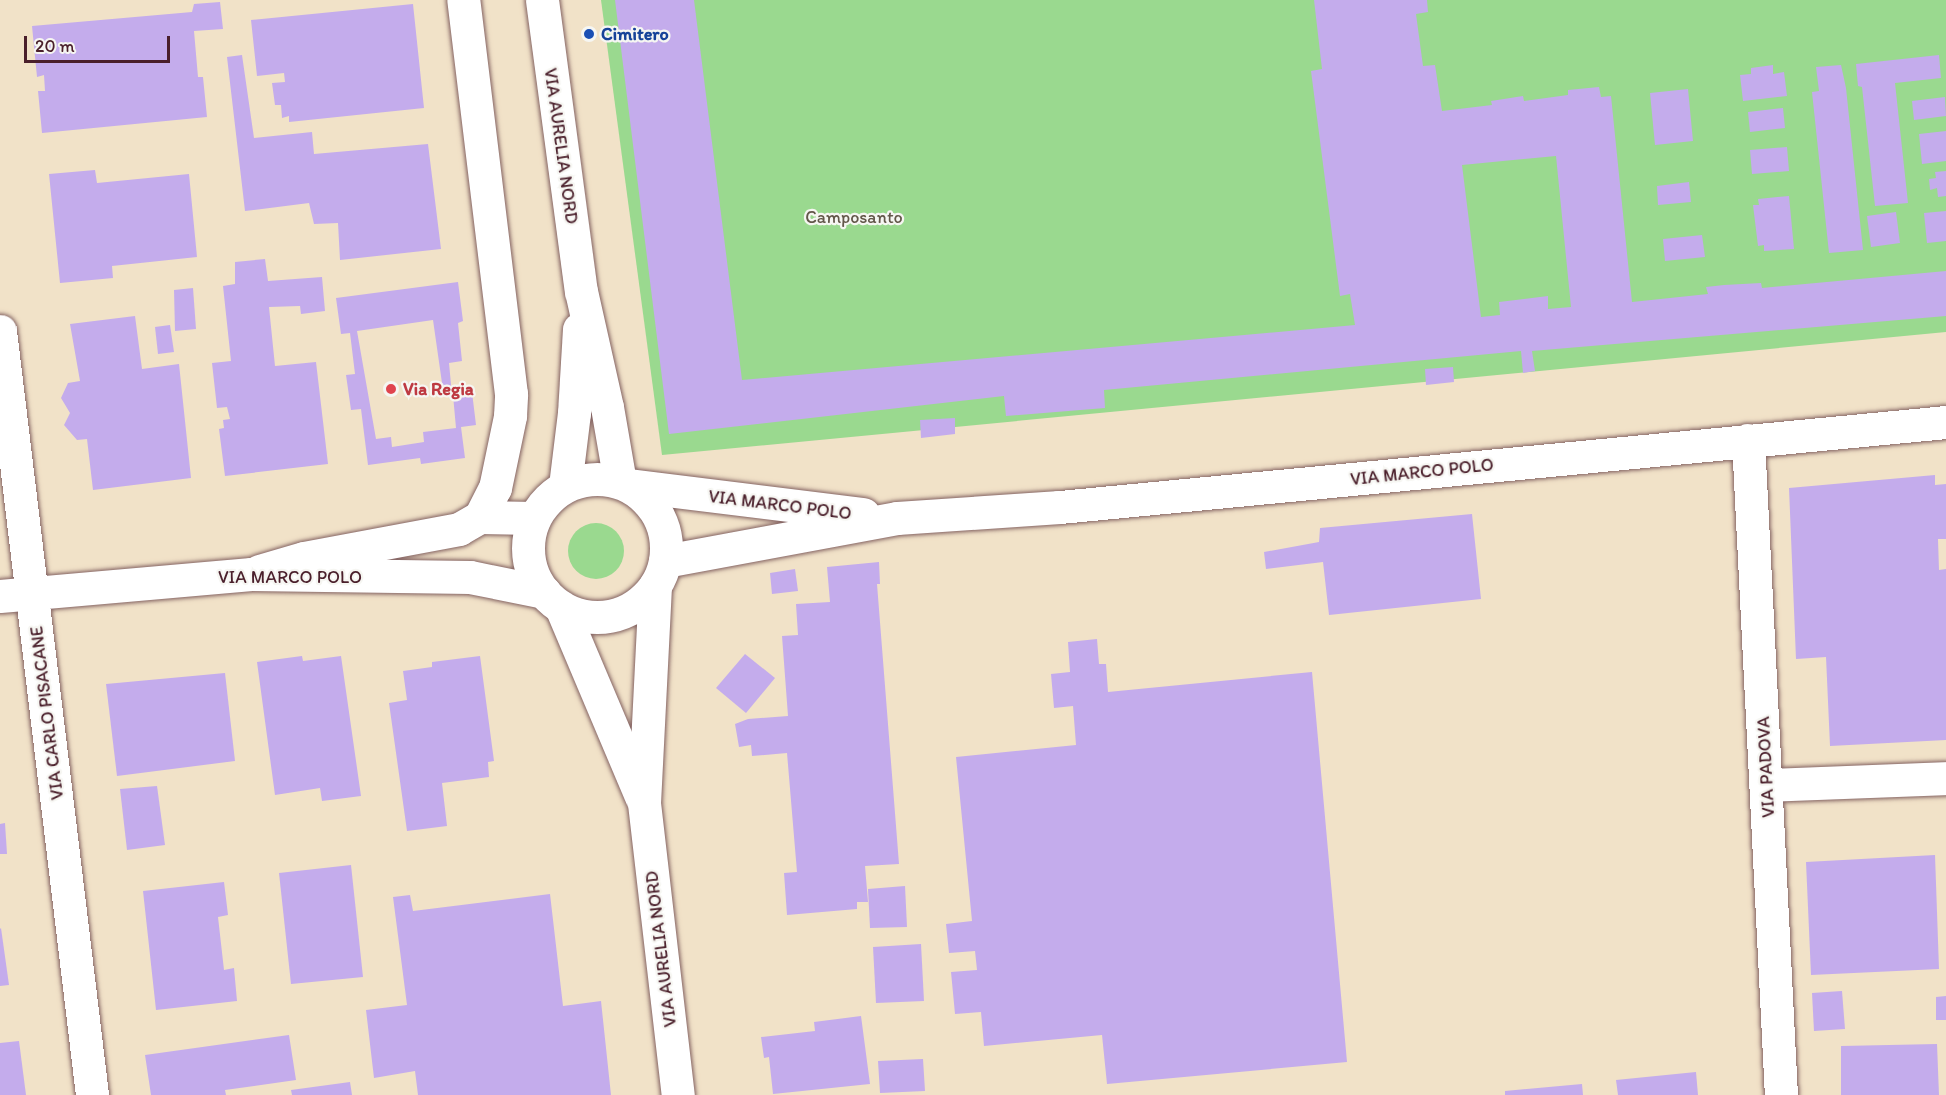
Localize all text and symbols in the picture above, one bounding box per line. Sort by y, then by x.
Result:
place label: Cimitero [601,23,669,45]
scale bar [27,24,172,62]
marker: Cimitero [582,27,596,41]
text: 20 m [35,35,75,57]
street label: VIA AURELIA NORD [539,67,583,225]
park label: Camposanto [805,206,903,228]
place label: Via Regia [403,378,474,400]
marker: Via Regia [384,382,398,396]
street label: VIA MARCO POLO [1349,454,1495,490]
street label: VIA MARCO POLO [707,486,853,524]
street label: VIA MARCO POLO [218,566,362,588]
street label: VIA CARLO PISACANE [25,624,69,802]
street label: VIA PADOVA [1753,716,1779,818]
street label: VIA AURELIA NORD [641,870,681,1028]

